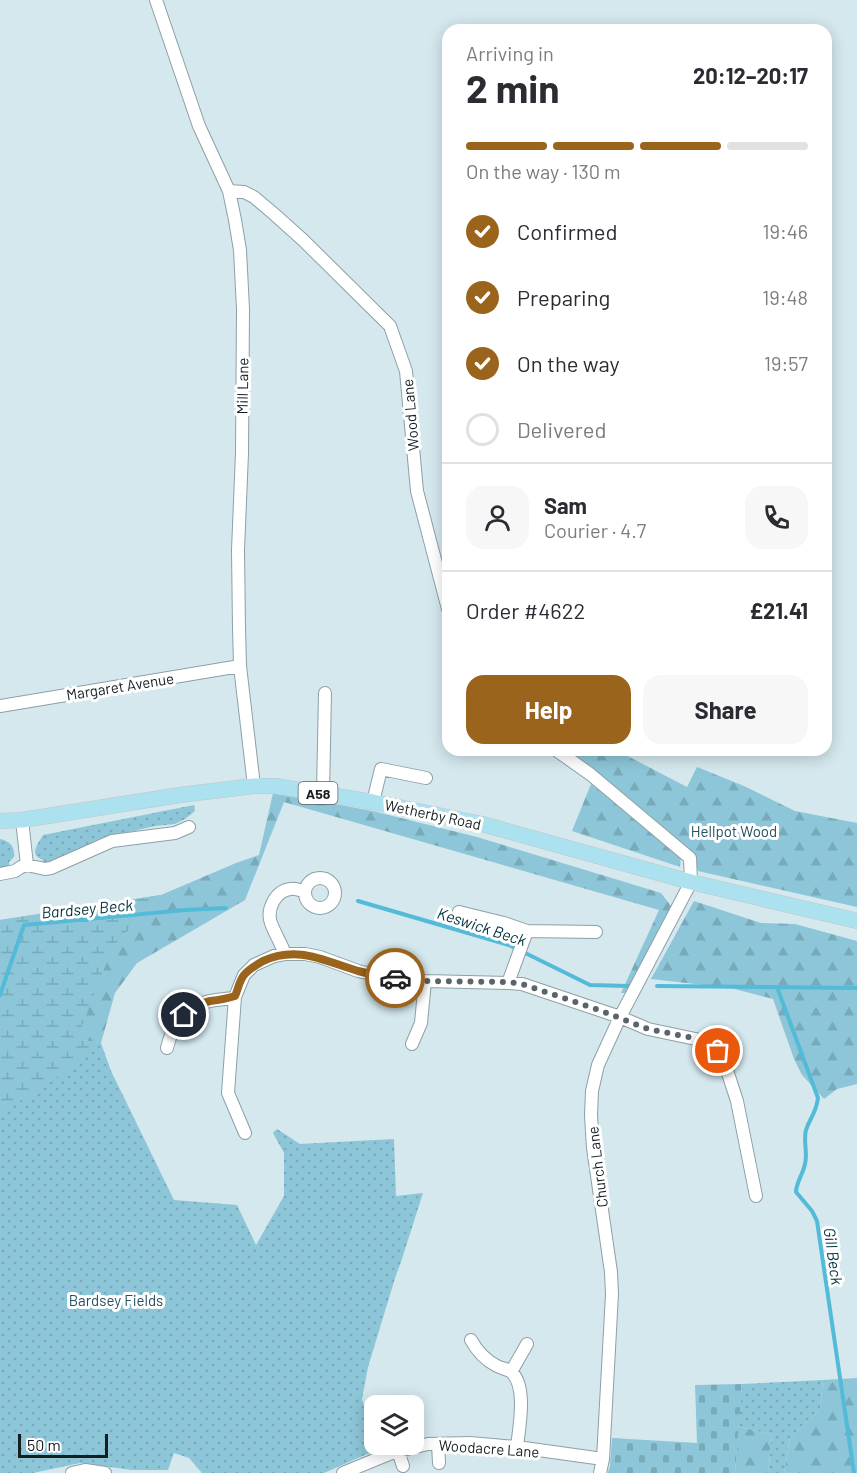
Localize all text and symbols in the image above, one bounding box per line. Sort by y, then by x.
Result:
text: Arriving in [466,41,554,65]
text: 20:12–20:17 [693,62,808,88]
text: 2 min [466,64,559,111]
text: On the way · 130 m [466,159,621,183]
icon: check [466,215,499,248]
text: Confirmed [517,218,617,244]
text: 19:46 [762,219,808,243]
icon: check [466,281,499,314]
text: Preparing [517,284,610,310]
text: 19:48 [762,285,808,309]
icon: check [466,347,499,380]
text: On the way [517,350,620,376]
text: 19:57 [764,351,808,375]
street label: Mill Lane [233,358,251,414]
street label: Wood Lane [398,378,422,452]
text: Delivered [517,416,606,442]
button: person [466,486,529,549]
button: phone [745,486,808,549]
text: Sam [544,492,587,518]
text: Courier · 4.7 [544,518,646,542]
text: Order #4622 [466,597,585,623]
text: £21.41 [750,597,808,623]
street label: Margaret Avenue [65,669,175,703]
button: Help [466,675,631,744]
button: Share [643,675,808,744]
road number: A58 [298,782,338,804]
street label: Wetherby Road [383,795,483,833]
park label: Hellpot Wood [691,822,777,840]
water label: Bardsey Beck [41,895,134,921]
water label: Keswick Beck [435,903,529,949]
courier [365,948,425,1008]
icon: car [379,962,412,995]
pin [158,989,209,1040]
icon: home [167,998,200,1031]
pin [692,1025,743,1076]
icon: bag [701,1034,734,1067]
street label: Church Lane [583,1125,611,1209]
water label: Gill Beck [821,1226,847,1286]
park label: Bardsey Fields [69,1291,163,1309]
map controls [364,1395,424,1455]
button: layers [364,1395,424,1455]
scale bar [18,1431,108,1458]
text: 50 m [27,1435,61,1454]
street label: Woodacre Lane [438,1435,540,1461]

